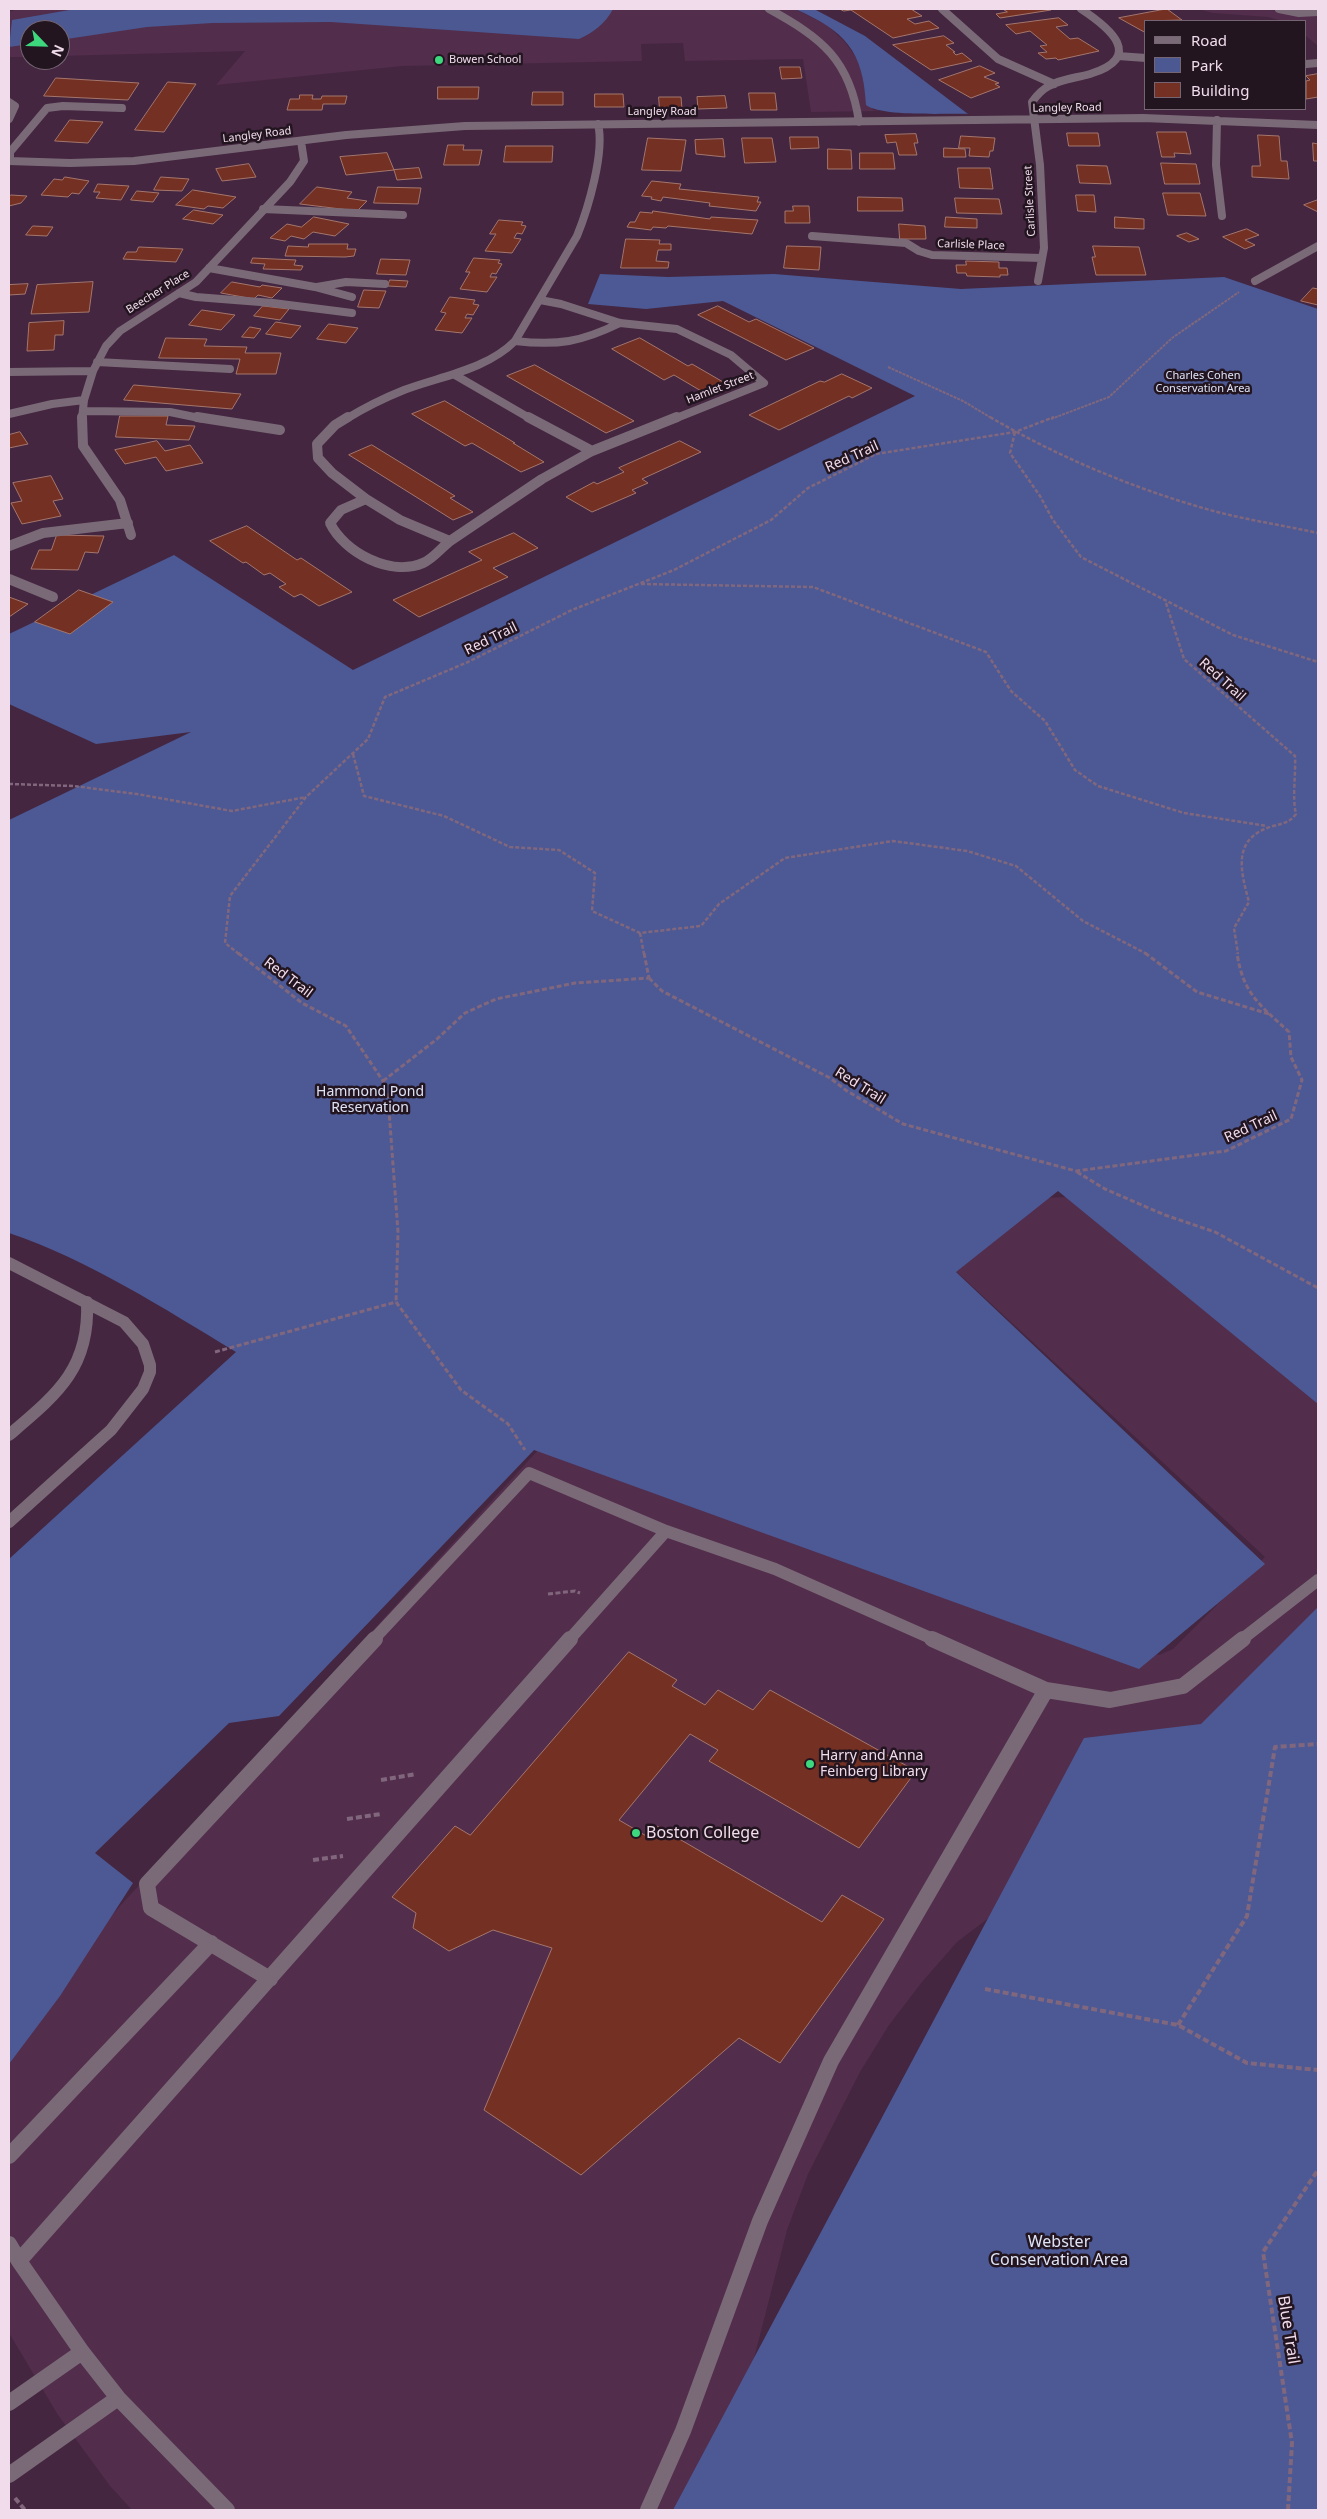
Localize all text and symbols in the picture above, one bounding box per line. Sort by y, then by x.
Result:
north arrow [20,20,70,70]
legend [1144,20,1307,110]
text: Road [1191,30,1227,50]
text: N [47,42,69,60]
place label: Bowen School [449,53,521,67]
marker: Bowen School [433,54,445,66]
text: Park [1191,55,1223,75]
text: Building [1191,80,1249,100]
street label: Langley Road [1032,101,1102,115]
street label: Langley Road [627,105,697,119]
street label: Langley Road [222,124,292,146]
street label: Carlisle Street [1022,165,1038,237]
street label: Carlisle Place [937,237,1005,253]
street label: Beecher Place [124,267,192,317]
street label: Hamlet Street [684,369,756,407]
park label: Charles Cohen Conservation Area [1155,369,1251,395]
street label: Red Trail [823,438,881,476]
street label: Red Trail [462,619,520,659]
street label: Red Trail [1195,655,1249,705]
street label: Red Trail [260,954,316,1002]
street label: Red Trail [832,1064,888,1108]
park label: Hammond Pond Reservation [316,1084,424,1116]
street label: Red Trail [1222,1107,1280,1147]
place label: Harry and Anna Feinberg Library [820,1748,928,1780]
marker: Harry and Anna Feinberg Library [804,1758,816,1770]
place label: Boston College [646,1823,759,1843]
marker: Boston College [630,1827,642,1839]
park label: Webster Conservation Area [990,2232,1128,2270]
street label: Blue Trail [1273,2294,1303,2366]

